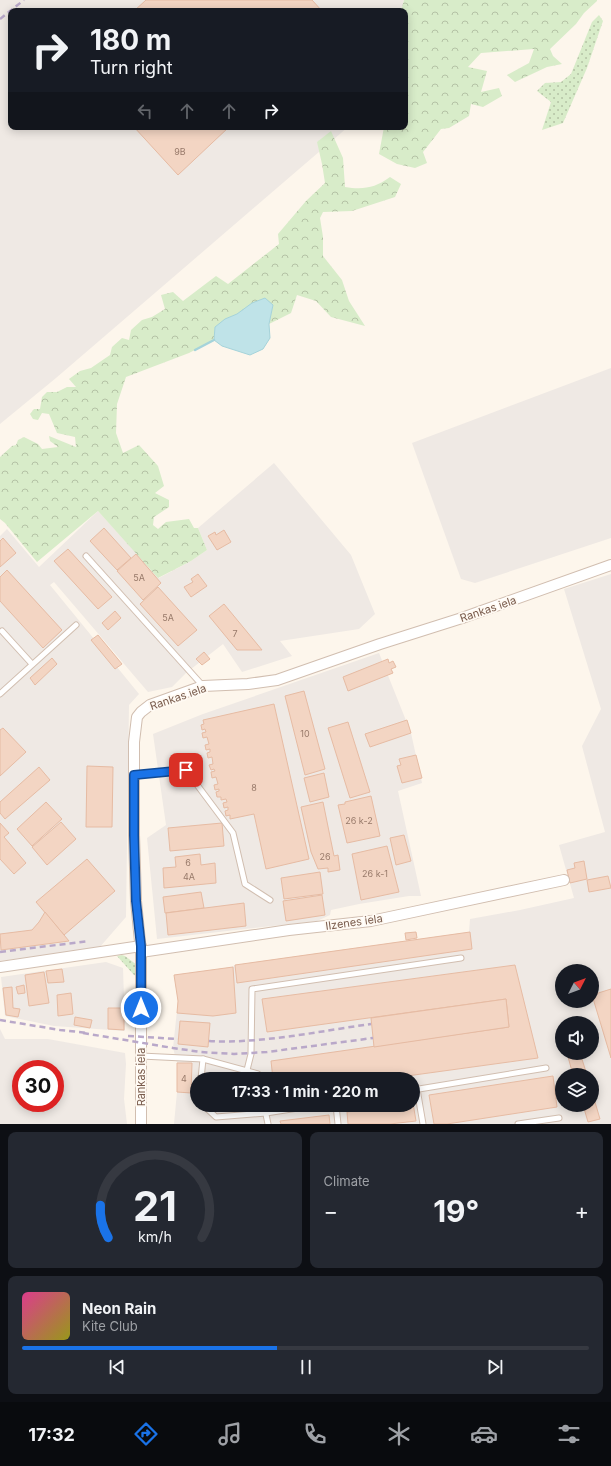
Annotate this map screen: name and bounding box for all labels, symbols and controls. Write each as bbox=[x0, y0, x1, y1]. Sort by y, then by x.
text: 180 m bbox=[90, 23, 171, 57]
icon: right bbox=[24, 24, 76, 76]
text: Turn right bbox=[90, 57, 173, 78]
icon: left bbox=[134, 100, 156, 122]
icon: ahead bbox=[176, 100, 198, 122]
icon: ahead bbox=[218, 100, 240, 122]
icon: right bbox=[260, 100, 282, 122]
house number: 9B bbox=[174, 146, 186, 157]
house number: 5A bbox=[133, 572, 145, 583]
street label: Rankas iela bbox=[458, 593, 518, 625]
house number: 5A bbox=[162, 612, 174, 623]
house number: 7 bbox=[232, 628, 238, 639]
street label: Rankas iela bbox=[148, 681, 208, 713]
house number: 10 bbox=[300, 728, 310, 739]
pin bbox=[169, 753, 203, 787]
icon: arrive bbox=[175, 759, 197, 781]
house number: 8 bbox=[251, 782, 257, 793]
house number: 26 k-2 bbox=[345, 815, 373, 826]
house number: 26 bbox=[319, 851, 331, 862]
house number: 6 bbox=[185, 857, 191, 868]
house number: 26 k-1 bbox=[362, 868, 388, 879]
house number: 4A bbox=[183, 871, 195, 882]
street label: Ilzenes iela bbox=[324, 911, 384, 933]
north arrow bbox=[555, 964, 599, 1008]
map controls bbox=[555, 964, 599, 1112]
position arrow bbox=[120, 987, 162, 1029]
button: sound bbox=[555, 1016, 599, 1060]
street label: Rankas iela bbox=[134, 1048, 148, 1106]
speed limit sign: 30 bbox=[12, 1060, 64, 1112]
button: layers bbox=[555, 1068, 599, 1112]
house number: 4 bbox=[181, 1073, 187, 1084]
text: 17:33 · 1 min · 220 m bbox=[232, 1082, 378, 1101]
text: Climate bbox=[324, 1173, 370, 1189]
text: 21 bbox=[133, 1181, 177, 1231]
text: 19° bbox=[433, 1193, 479, 1229]
text: − bbox=[324, 1198, 338, 1224]
text: + bbox=[574, 1198, 589, 1224]
text: km/h bbox=[138, 1228, 172, 1245]
text: Neon Rain bbox=[82, 1299, 156, 1318]
text: Kite Club bbox=[82, 1318, 138, 1334]
icon: previous bbox=[106, 1356, 128, 1378]
icon: pause bbox=[295, 1356, 317, 1378]
icon: next bbox=[484, 1356, 506, 1378]
icon: directions bbox=[132, 1420, 160, 1448]
icon: music bbox=[216, 1420, 244, 1448]
icon: phone bbox=[301, 1420, 329, 1448]
icon: climate bbox=[385, 1420, 413, 1448]
icon: car bbox=[470, 1420, 498, 1448]
icon: filters bbox=[555, 1420, 583, 1448]
text: 17:32 bbox=[28, 1424, 75, 1445]

